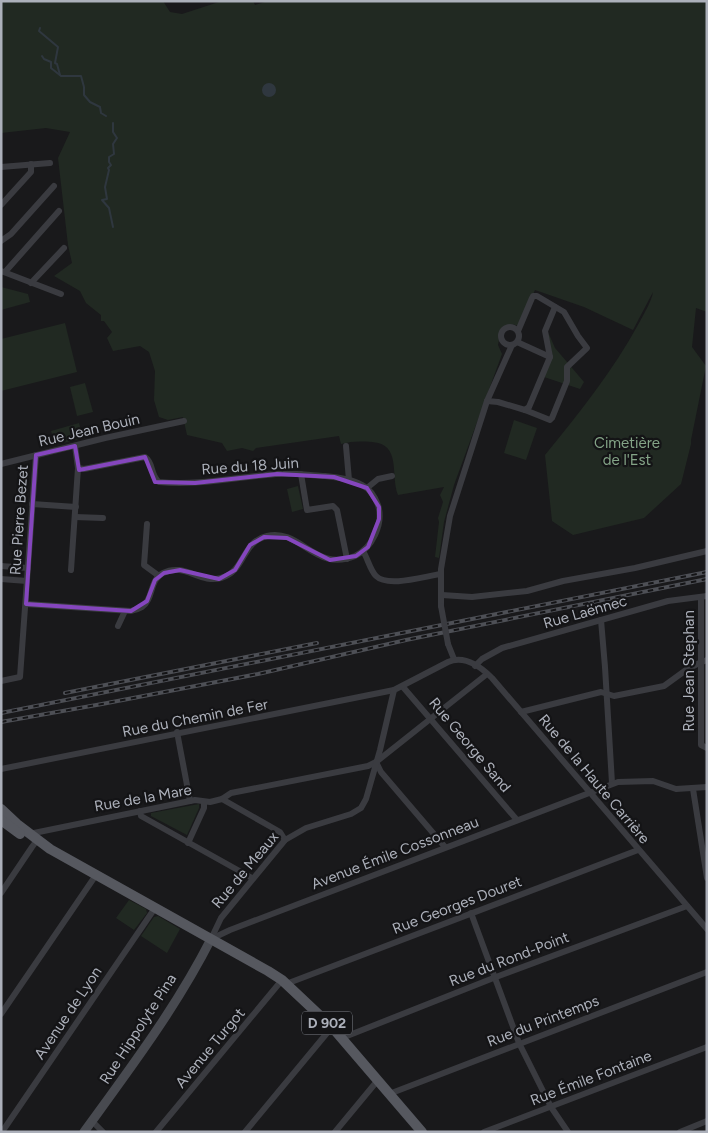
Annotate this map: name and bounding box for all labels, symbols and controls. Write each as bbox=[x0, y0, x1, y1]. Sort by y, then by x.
street label: Rue Jean Bouin bbox=[37, 410, 141, 450]
park label: Cimetière de l'Est bbox=[594, 434, 660, 469]
street label: Rue du 18 Juin bbox=[201, 454, 299, 478]
street label: Rue Pierre Bezet bbox=[6, 464, 32, 576]
street label: Rue Laënnec bbox=[541, 591, 629, 633]
street label: Rue Jean Stephan bbox=[680, 610, 698, 732]
street label: Rue George Sand bbox=[425, 694, 515, 796]
street label: Rue du Chemin de Fer bbox=[121, 695, 269, 741]
street label: Rue de la Haute Carrière bbox=[535, 711, 653, 847]
street label: Rue de la Mare bbox=[93, 781, 193, 815]
street label: Avenue Émile Cossonneau bbox=[309, 813, 481, 893]
street label: Rue de Meaux bbox=[208, 828, 282, 912]
street label: Rue Georges Douret bbox=[390, 872, 524, 938]
street label: Rue du Rond-Point bbox=[447, 928, 572, 990]
street label: Avenue de Lyon bbox=[30, 963, 106, 1063]
street label: Rue Hippolyte Pina bbox=[96, 971, 180, 1087]
street label: Rue du Printemps bbox=[484, 991, 602, 1051]
street label: Avenue Turgot bbox=[171, 1004, 249, 1092]
road number: D 902 bbox=[302, 1011, 352, 1034]
street label: Rue Émile Fontaine bbox=[528, 1047, 654, 1109]

